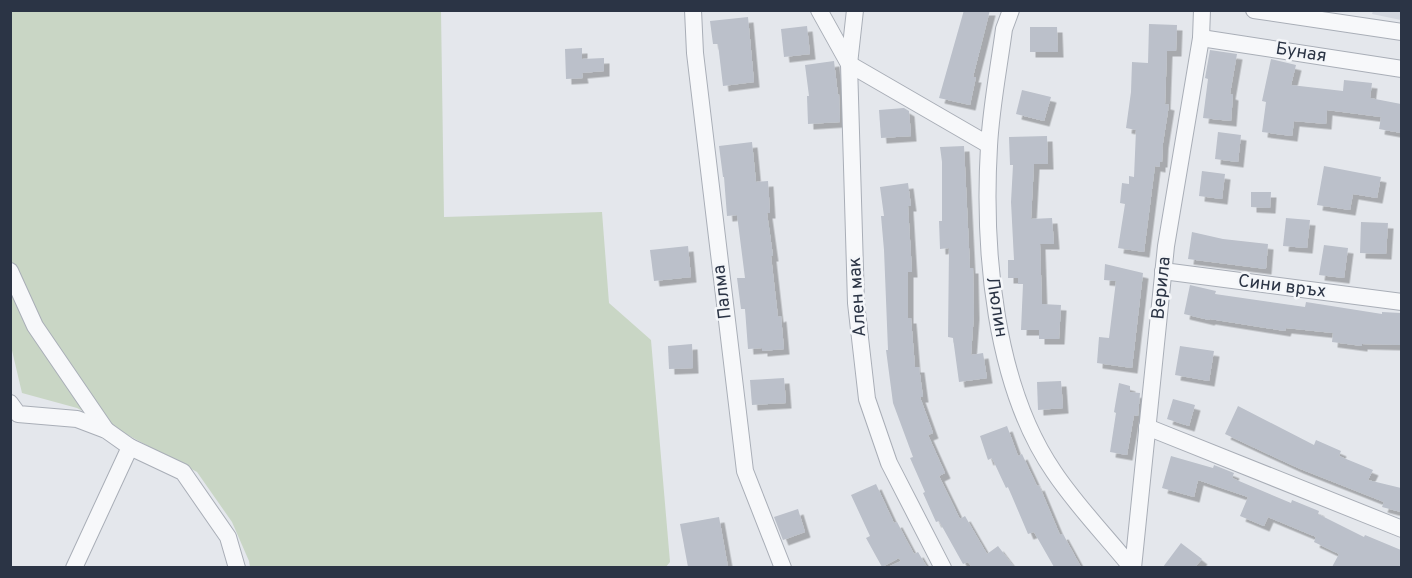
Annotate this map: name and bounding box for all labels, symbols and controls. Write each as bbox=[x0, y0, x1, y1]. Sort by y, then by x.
street label: Буная bbox=[1274, 38, 1328, 68]
street label: Верила bbox=[1147, 255, 1177, 321]
street label: Ален мак bbox=[844, 256, 872, 338]
street label: Палма bbox=[708, 264, 738, 320]
street label: Сини връх bbox=[1237, 270, 1327, 304]
street label: Люлин bbox=[980, 275, 1012, 339]

